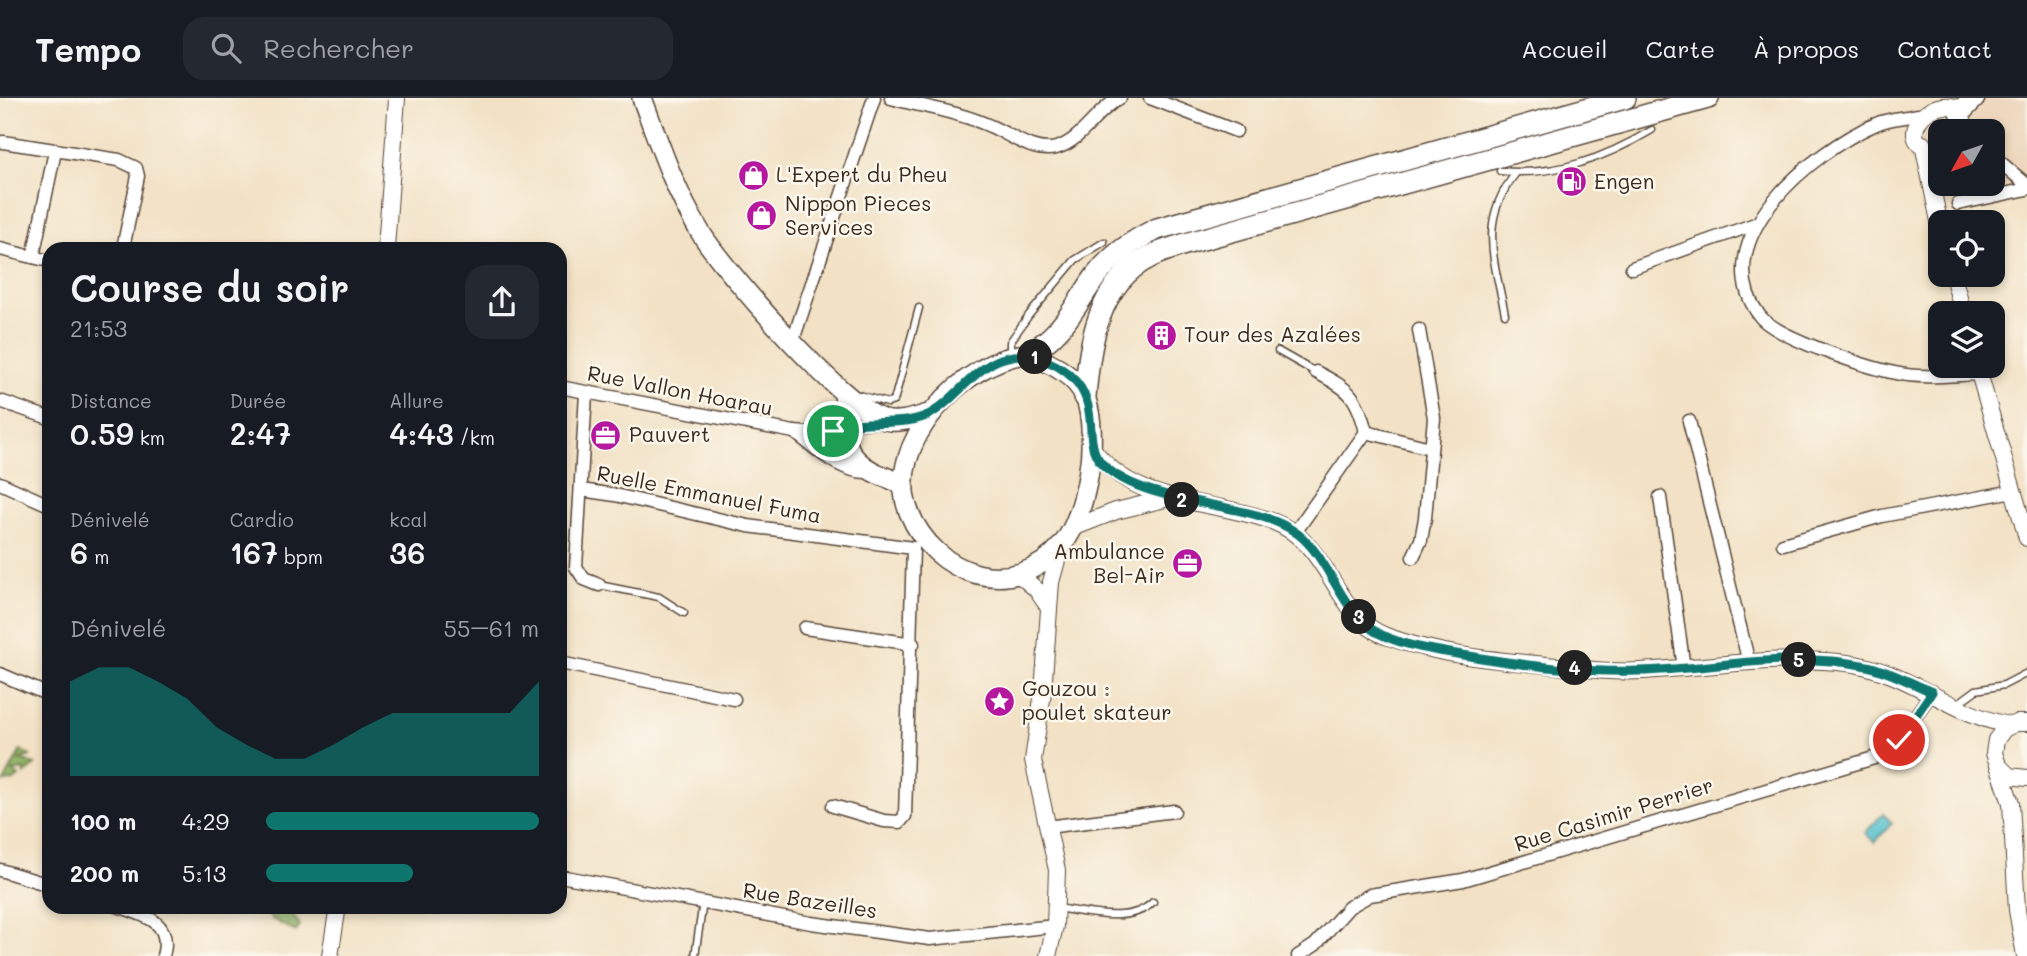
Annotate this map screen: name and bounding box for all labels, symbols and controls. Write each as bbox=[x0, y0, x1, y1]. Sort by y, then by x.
search box bbox=[183, 17, 673, 80]
text: Tempo bbox=[35, 27, 141, 70]
icon: search bbox=[207, 29, 245, 67]
text: Rechercher bbox=[263, 31, 414, 65]
text: Accueil bbox=[1521, 33, 1607, 64]
text: Carte bbox=[1645, 33, 1715, 64]
text: À propos bbox=[1753, 33, 1859, 64]
text: Contact bbox=[1897, 33, 1992, 64]
north arrow bbox=[1928, 119, 2006, 196]
map controls bbox=[1928, 119, 2005, 378]
shop icon: L'Expert du Pheu bbox=[736, 158, 770, 192]
place label: L'Expert du Pheu bbox=[776, 160, 948, 187]
fuel station icon: Engen bbox=[1554, 165, 1588, 199]
place label: Engen bbox=[1594, 167, 1654, 194]
place label: Nippon Pieces Services bbox=[785, 189, 931, 240]
shop icon: Nippon Pieces Services bbox=[745, 199, 779, 233]
button: locate bbox=[1928, 210, 2005, 287]
text: Course du soir bbox=[70, 262, 349, 312]
button: share bbox=[465, 265, 539, 339]
button: layers bbox=[1928, 301, 2005, 378]
text: 21:53 bbox=[70, 313, 127, 343]
building icon: Tour des Azalées bbox=[1144, 318, 1178, 352]
place label: Tour des Azalées bbox=[1184, 320, 1361, 347]
pin: 1 bbox=[1018, 340, 1052, 374]
text: 1 bbox=[1030, 344, 1039, 369]
street label: Rue Vallon Hoarau bbox=[585, 358, 775, 421]
text: Distance bbox=[70, 388, 152, 413]
text: Durée bbox=[230, 388, 286, 413]
text: Allure bbox=[389, 388, 444, 413]
pin bbox=[803, 401, 863, 461]
icon: arrive bbox=[814, 412, 852, 450]
text: 0.59 bbox=[70, 413, 134, 453]
text: 2:47 bbox=[230, 413, 291, 453]
text: 4:43 bbox=[389, 413, 454, 453]
office icon: Pauvert bbox=[589, 418, 623, 452]
place label: Pauvert bbox=[629, 420, 710, 447]
text: km bbox=[134, 425, 165, 450]
text: /km bbox=[454, 425, 495, 450]
street label: Ruelle Emmanuel Fuma bbox=[595, 459, 824, 529]
pin: 2 bbox=[1164, 482, 1200, 518]
text: 2 bbox=[1176, 487, 1187, 512]
text: Dénivelé bbox=[70, 507, 150, 532]
text: Cardio bbox=[230, 507, 294, 532]
text: kcal bbox=[389, 507, 427, 532]
text: 6 bbox=[70, 532, 88, 572]
text: 167 bbox=[230, 532, 278, 572]
text: 36 bbox=[389, 532, 425, 572]
place label: Ambulance Bel-Air bbox=[1054, 537, 1165, 588]
text: m bbox=[88, 544, 109, 569]
text: bpm bbox=[278, 544, 323, 569]
office icon: Ambulance Bel-Air bbox=[1171, 547, 1205, 581]
pin: 3 bbox=[1342, 600, 1376, 634]
text: 3 bbox=[1353, 604, 1364, 629]
text: Dénivelé bbox=[70, 613, 166, 643]
text: 55–61 m bbox=[443, 613, 539, 643]
pin: 5 bbox=[1782, 642, 1816, 678]
text: 5 bbox=[1793, 647, 1804, 672]
pin: 4 bbox=[1558, 650, 1592, 686]
text: 4 bbox=[1568, 655, 1581, 680]
place label: Gouzou : poulet skateur bbox=[1022, 674, 1172, 725]
place icon: Gouzou : poulet skateur bbox=[982, 684, 1016, 718]
pin bbox=[1869, 710, 1929, 770]
icon: check bbox=[1880, 721, 1918, 759]
street label: Rue Casimir Perrier bbox=[1511, 770, 1716, 857]
text: 100 m bbox=[70, 806, 136, 836]
text: 4:29 bbox=[182, 806, 229, 836]
text: 200 m bbox=[70, 858, 139, 888]
text: 5:13 bbox=[182, 858, 226, 888]
street label: Rue Bazeilles bbox=[741, 876, 879, 923]

